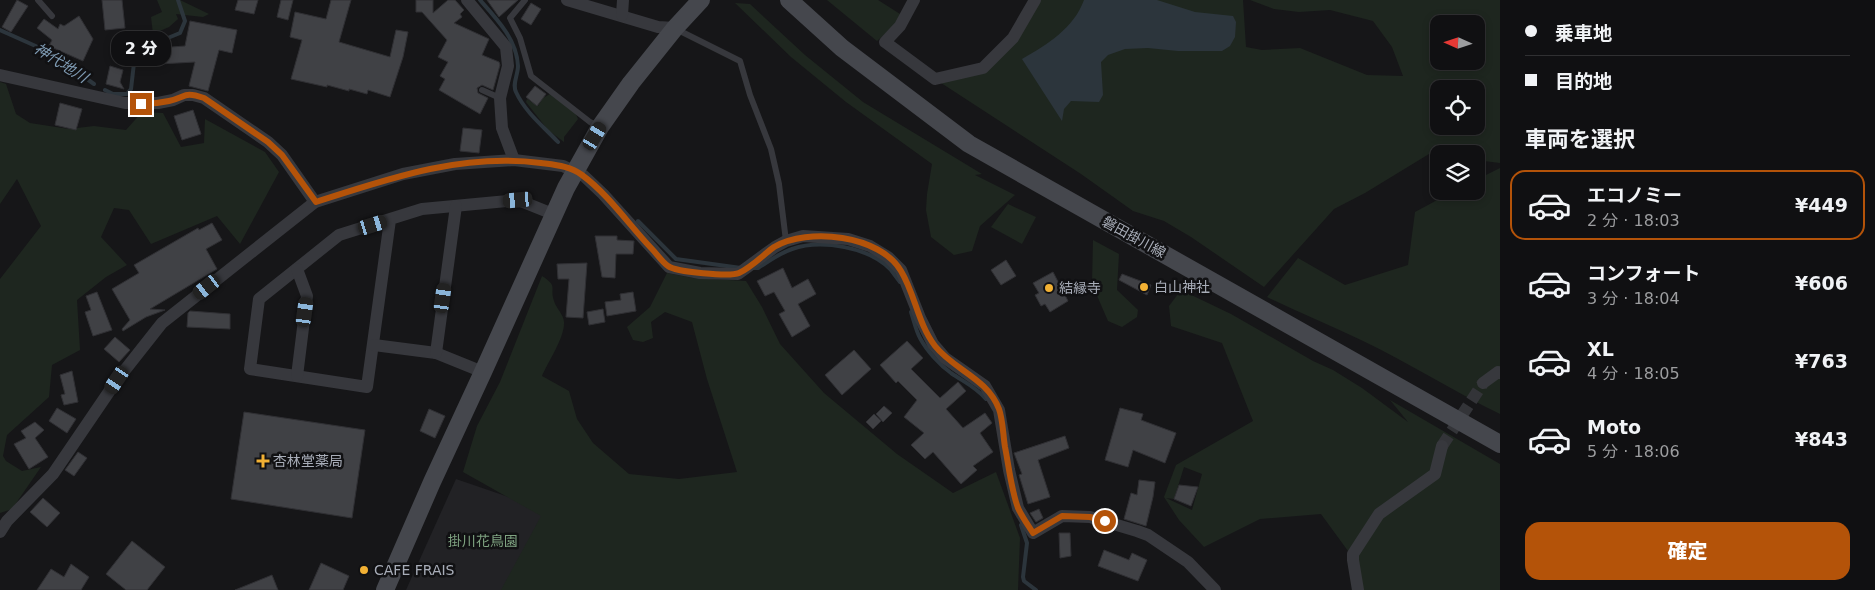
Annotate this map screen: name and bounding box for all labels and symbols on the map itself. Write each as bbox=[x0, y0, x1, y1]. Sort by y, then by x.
north arrow bbox=[1430, 15, 1485, 70]
callout: 2 分 bbox=[111, 32, 171, 66]
water label: 神代地川 bbox=[31, 39, 93, 88]
route end bbox=[130, 93, 152, 115]
car bbox=[580, 119, 609, 153]
car bbox=[502, 191, 533, 209]
car bbox=[356, 213, 389, 237]
street label: 磐田掛川線 bbox=[1100, 213, 1168, 261]
car bbox=[190, 272, 223, 302]
place label: 白山神社 bbox=[1154, 279, 1210, 295]
place label: 結縁寺 bbox=[1059, 280, 1101, 296]
marker: 白山神社 bbox=[1138, 281, 1150, 293]
car bbox=[433, 282, 452, 314]
marker: 結縁寺 bbox=[1043, 282, 1055, 294]
car bbox=[295, 296, 314, 328]
car bbox=[102, 363, 131, 397]
place label: 杏林堂薬局 bbox=[273, 453, 343, 469]
marker: 杏林堂薬局 bbox=[257, 455, 269, 467]
route start bbox=[1094, 510, 1116, 532]
park label: 掛川花鳥園 bbox=[448, 533, 518, 549]
place label: CAFE FRAIS bbox=[374, 562, 455, 578]
marker: CAFE FRAIS bbox=[358, 564, 370, 576]

